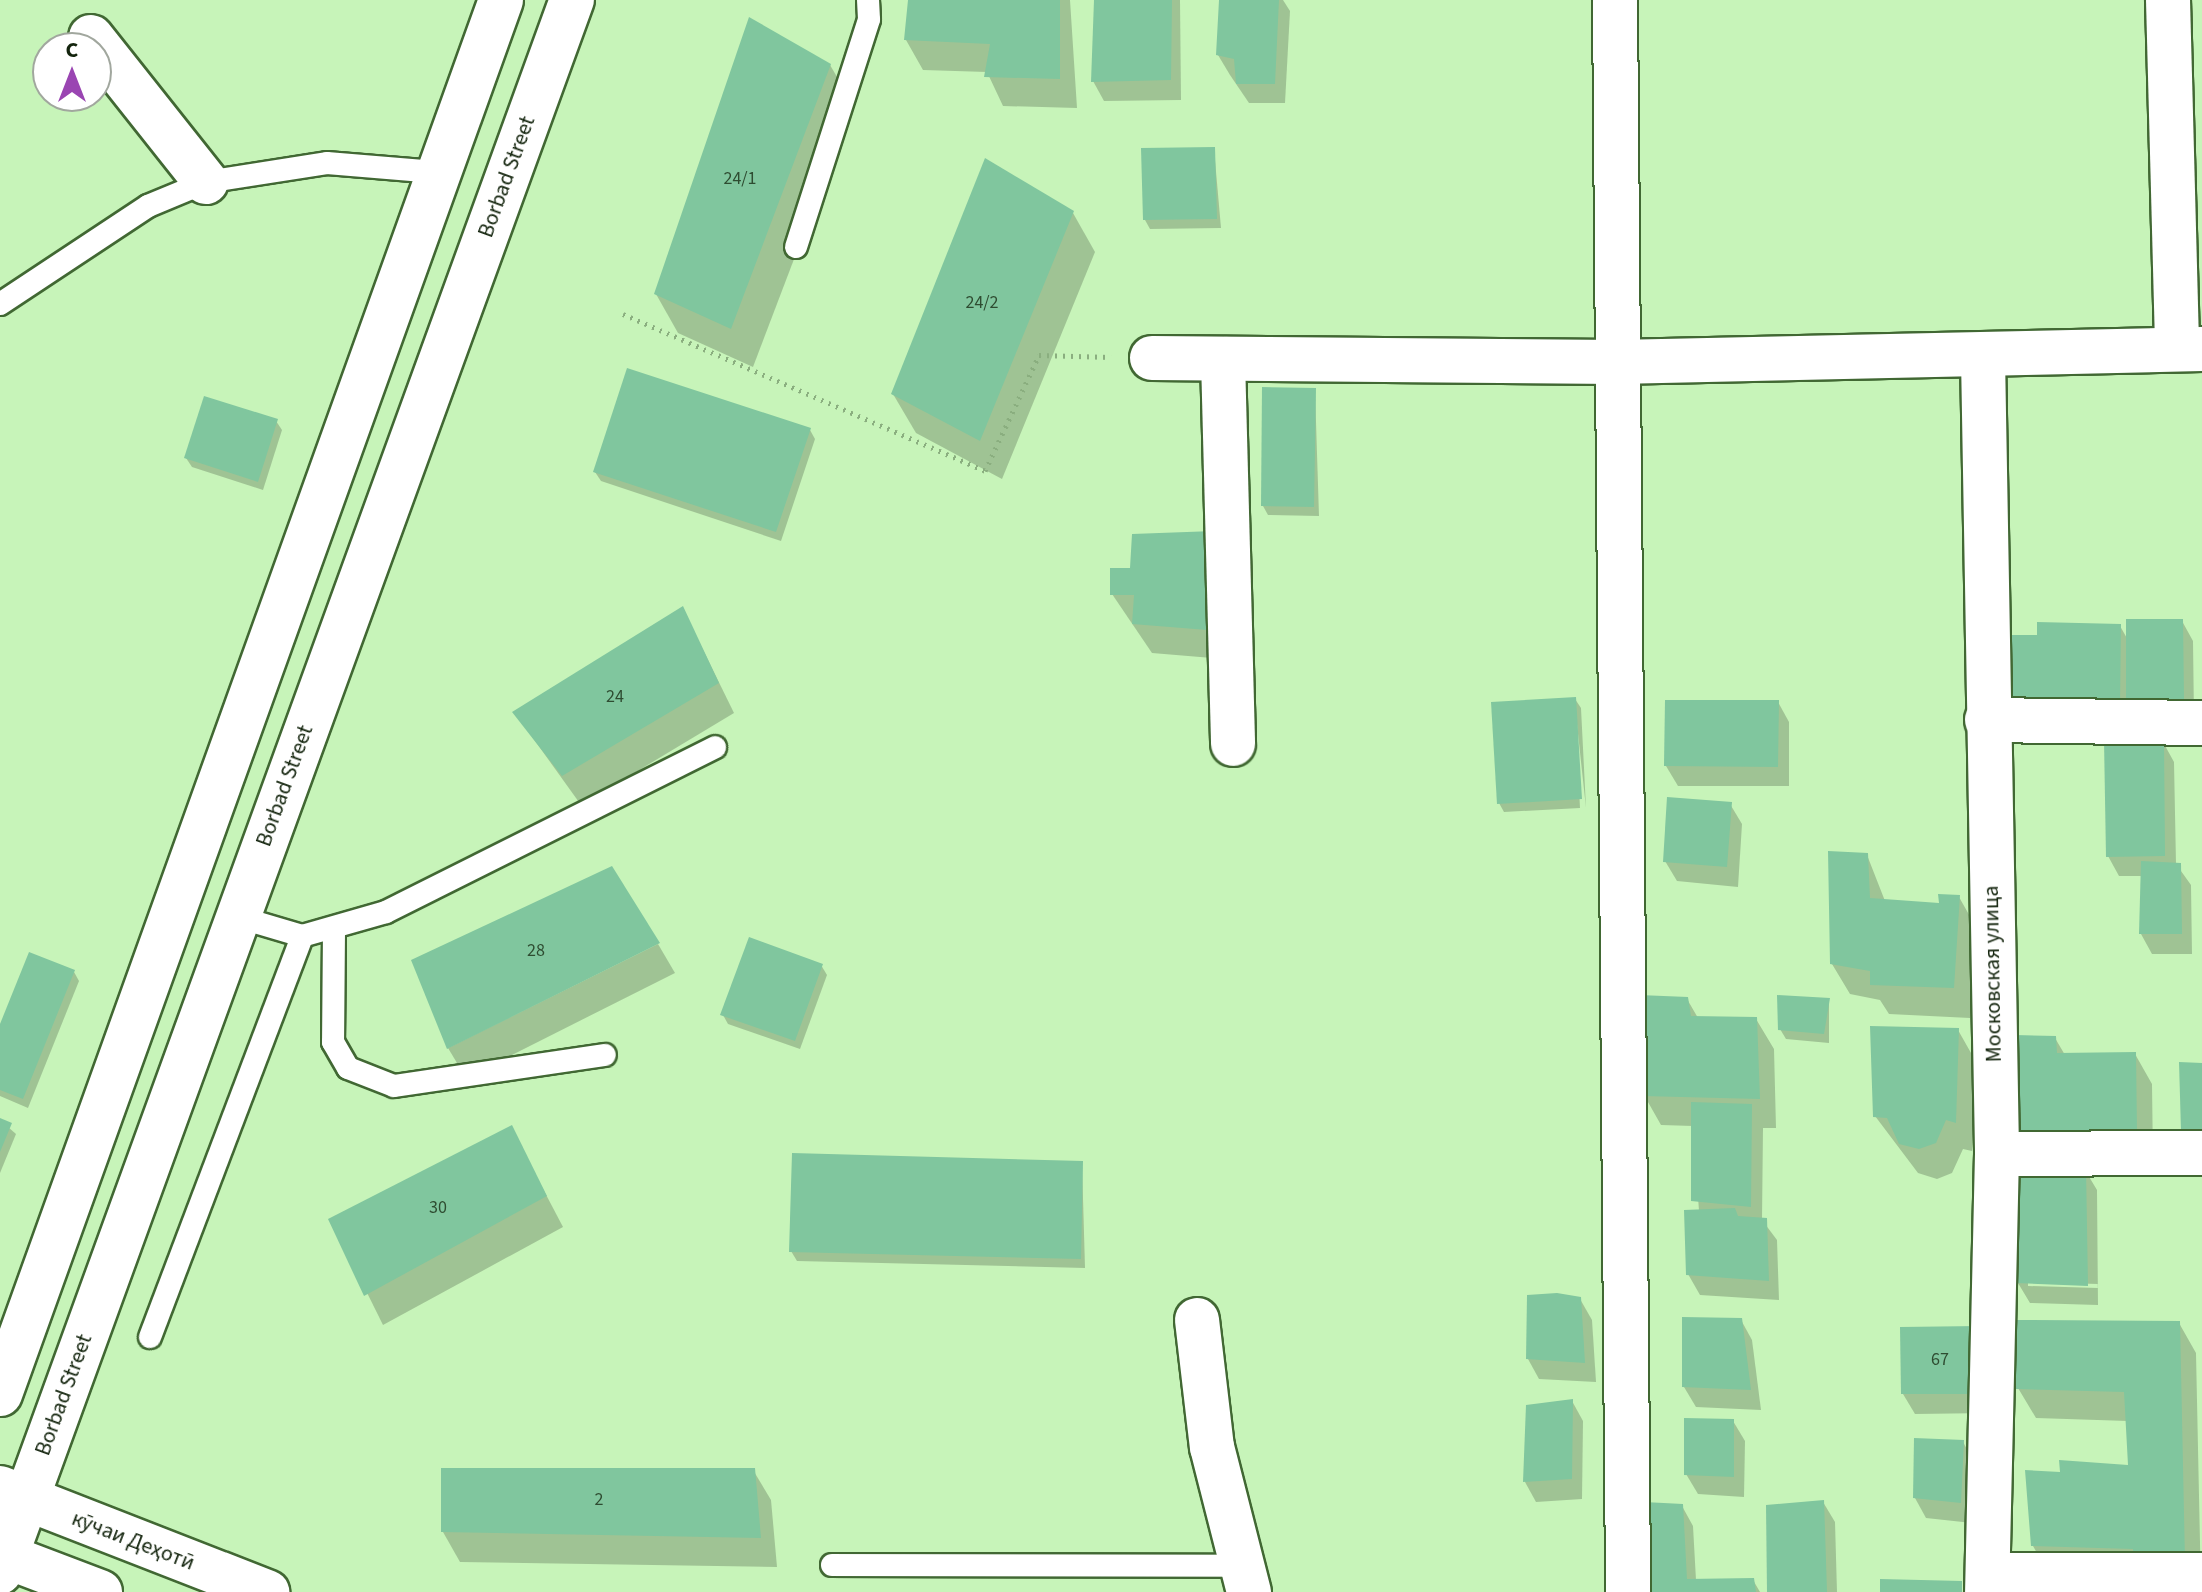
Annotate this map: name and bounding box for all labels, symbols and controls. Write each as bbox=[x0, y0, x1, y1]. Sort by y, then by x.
north arrow bbox=[32, 32, 112, 112]
text: С bbox=[66, 34, 78, 66]
street label: Borbad Street bbox=[473, 113, 541, 241]
house number: 24/1 bbox=[723, 168, 757, 190]
house number: 24/2 bbox=[965, 292, 999, 314]
house number: 24 bbox=[606, 686, 624, 708]
street label: Borbad Street bbox=[251, 722, 319, 850]
street label: Московская улица bbox=[1978, 885, 2008, 1063]
house number: 28 bbox=[527, 940, 545, 962]
house number: 30 bbox=[429, 1197, 447, 1219]
street label: Borbad Street bbox=[30, 1331, 98, 1459]
house number: 67 bbox=[1931, 1349, 1949, 1371]
house number: 2 bbox=[595, 1489, 603, 1511]
street label: кӯчаи Деҳотӣ bbox=[68, 1506, 198, 1576]

